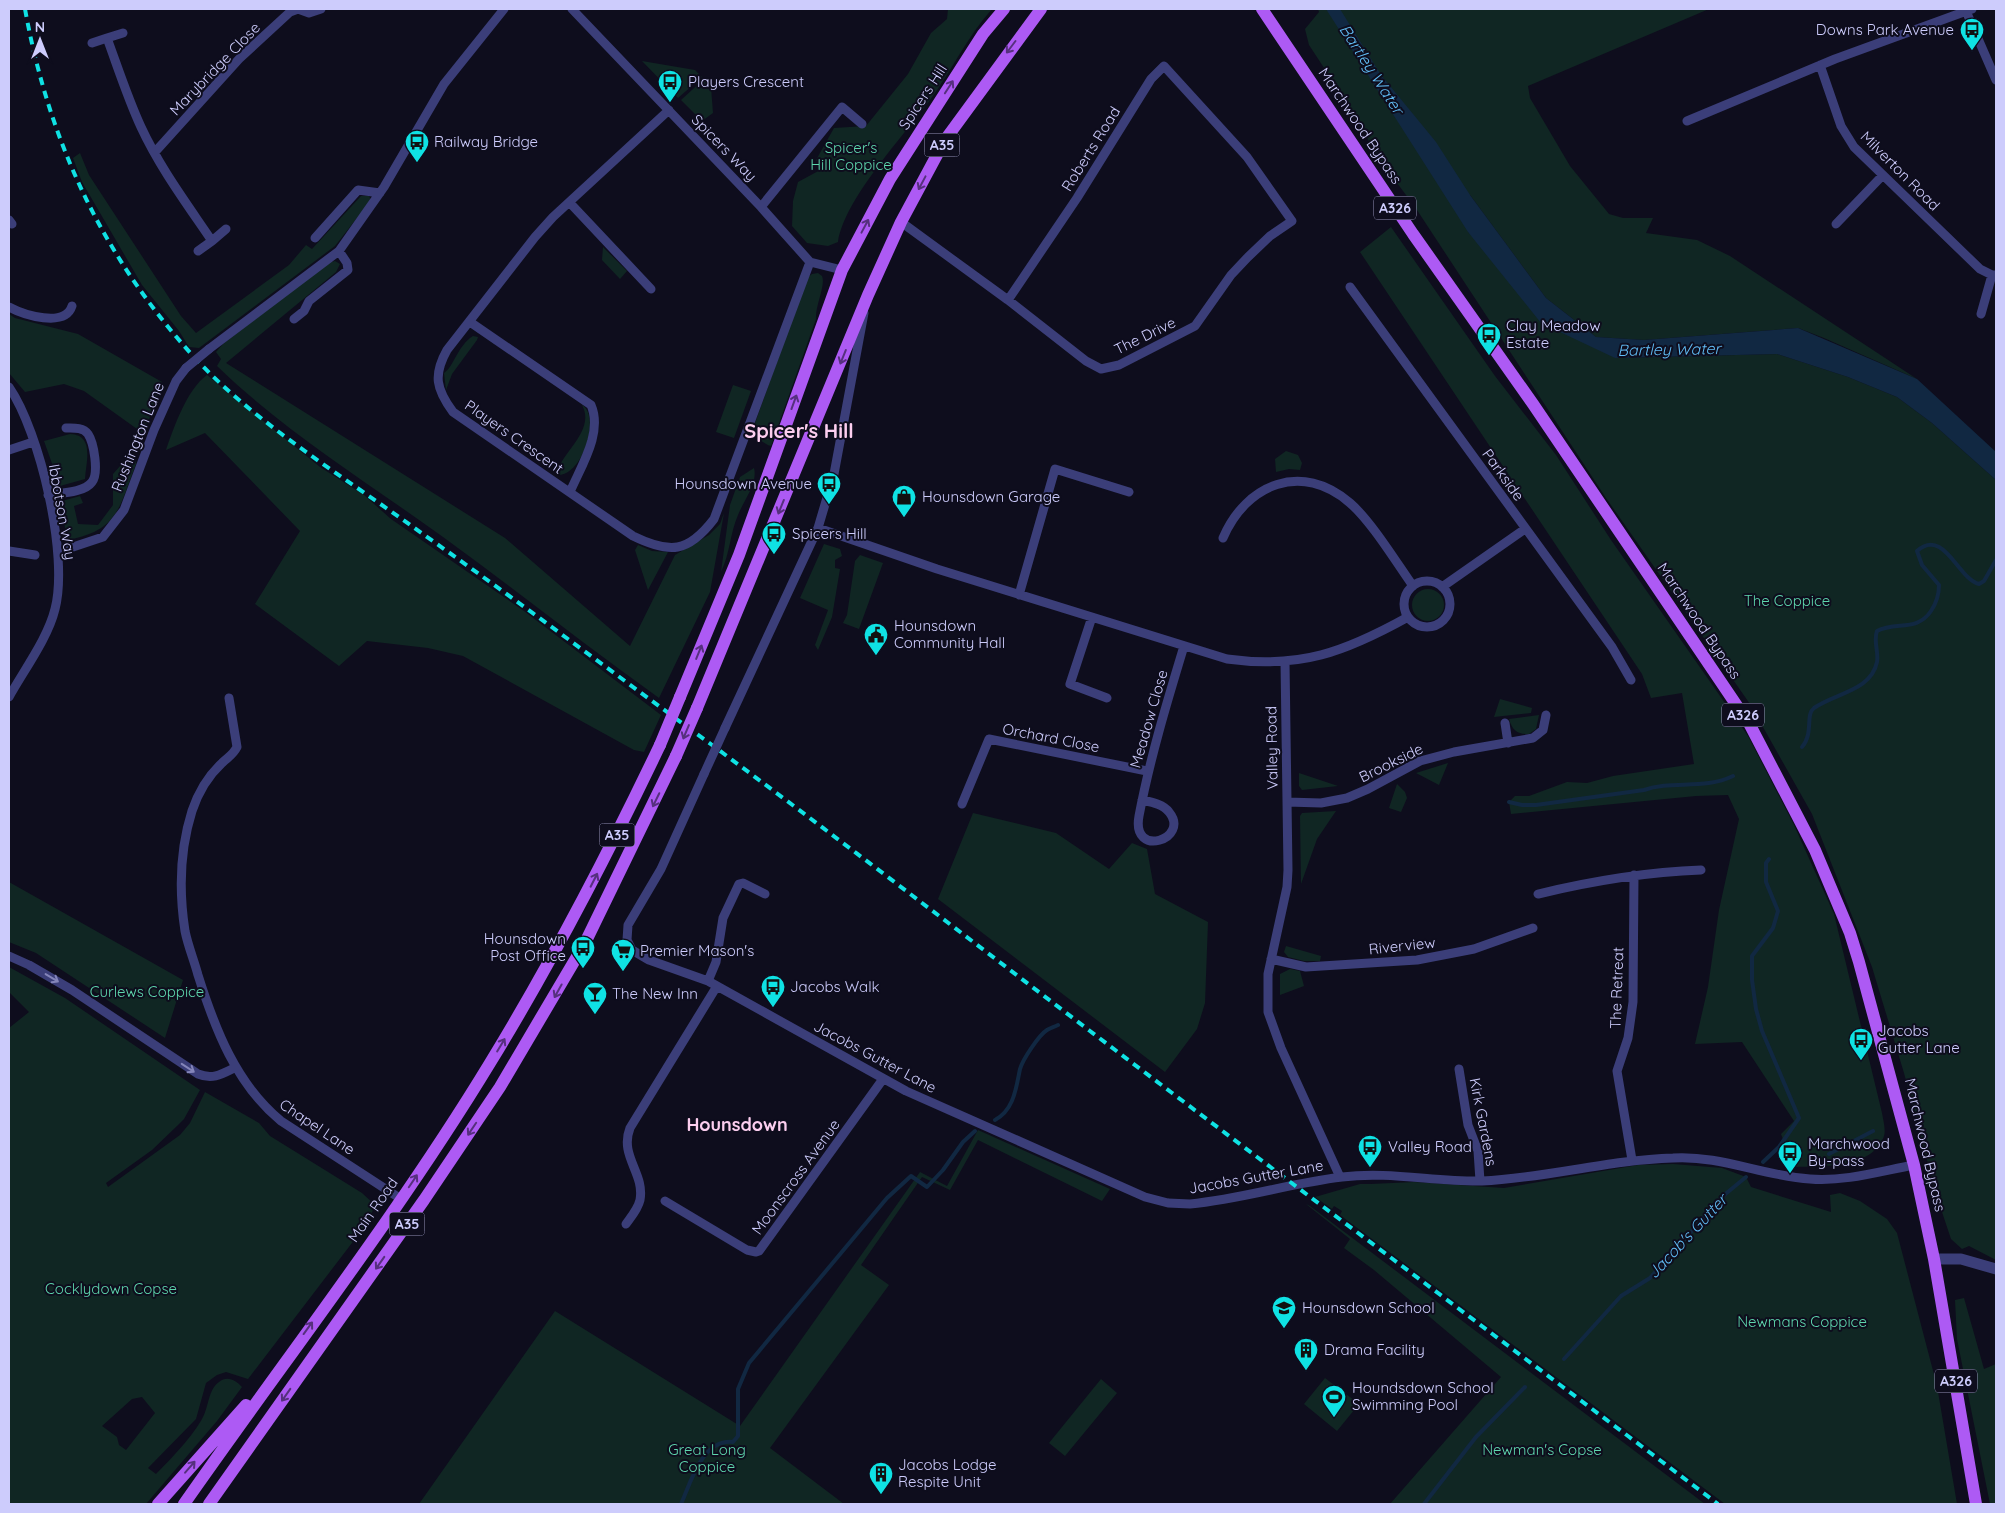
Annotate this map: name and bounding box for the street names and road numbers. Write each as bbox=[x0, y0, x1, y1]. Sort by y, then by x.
street label: Marybridge Close bbox=[165, 18, 264, 119]
street label: Spicers Hill bbox=[894, 60, 951, 133]
street label: Marchwood Bypass bbox=[1314, 64, 1406, 188]
street label: Roberts Road bbox=[1057, 103, 1124, 195]
street label: Spicers Way bbox=[688, 110, 761, 185]
street label: Milverton Road bbox=[1857, 127, 1944, 214]
road number: A35 bbox=[924, 134, 960, 156]
road number: A326 bbox=[1374, 197, 1416, 220]
street label: The Drive bbox=[1111, 312, 1179, 359]
street label: Rushington Lane bbox=[107, 379, 168, 494]
street label: Players Crescent bbox=[461, 396, 567, 478]
street label: Parkside bbox=[1478, 445, 1529, 504]
street label: Ibbotson Way bbox=[45, 462, 80, 561]
street label: Marchwood Bypass bbox=[1653, 559, 1745, 683]
street label: Meadow Close bbox=[1125, 668, 1172, 770]
road number: A326 bbox=[1722, 704, 1764, 726]
street label: Valley Road bbox=[1261, 706, 1282, 790]
street label: Orchard Close bbox=[1001, 719, 1101, 756]
street label: Brookside bbox=[1356, 739, 1426, 786]
road number: A35 bbox=[600, 824, 634, 846]
street label: Riverview bbox=[1368, 933, 1436, 958]
street label: The Retreat bbox=[1606, 947, 1627, 1029]
street label: Jacobs Gutter Lane bbox=[811, 1016, 940, 1097]
street label: Kirk Gardens bbox=[1466, 1076, 1501, 1168]
street label: Marchwood Bypass bbox=[1901, 1076, 1950, 1213]
street label: Chapel Lane bbox=[276, 1094, 359, 1159]
street label: Moonscross Avenue bbox=[747, 1115, 844, 1238]
street label: Jacobs Gutter Lane bbox=[1187, 1155, 1325, 1198]
street label: Main Road bbox=[343, 1174, 402, 1246]
road number: A35 bbox=[390, 1212, 424, 1236]
road number: A326 bbox=[1935, 1370, 1977, 1392]

